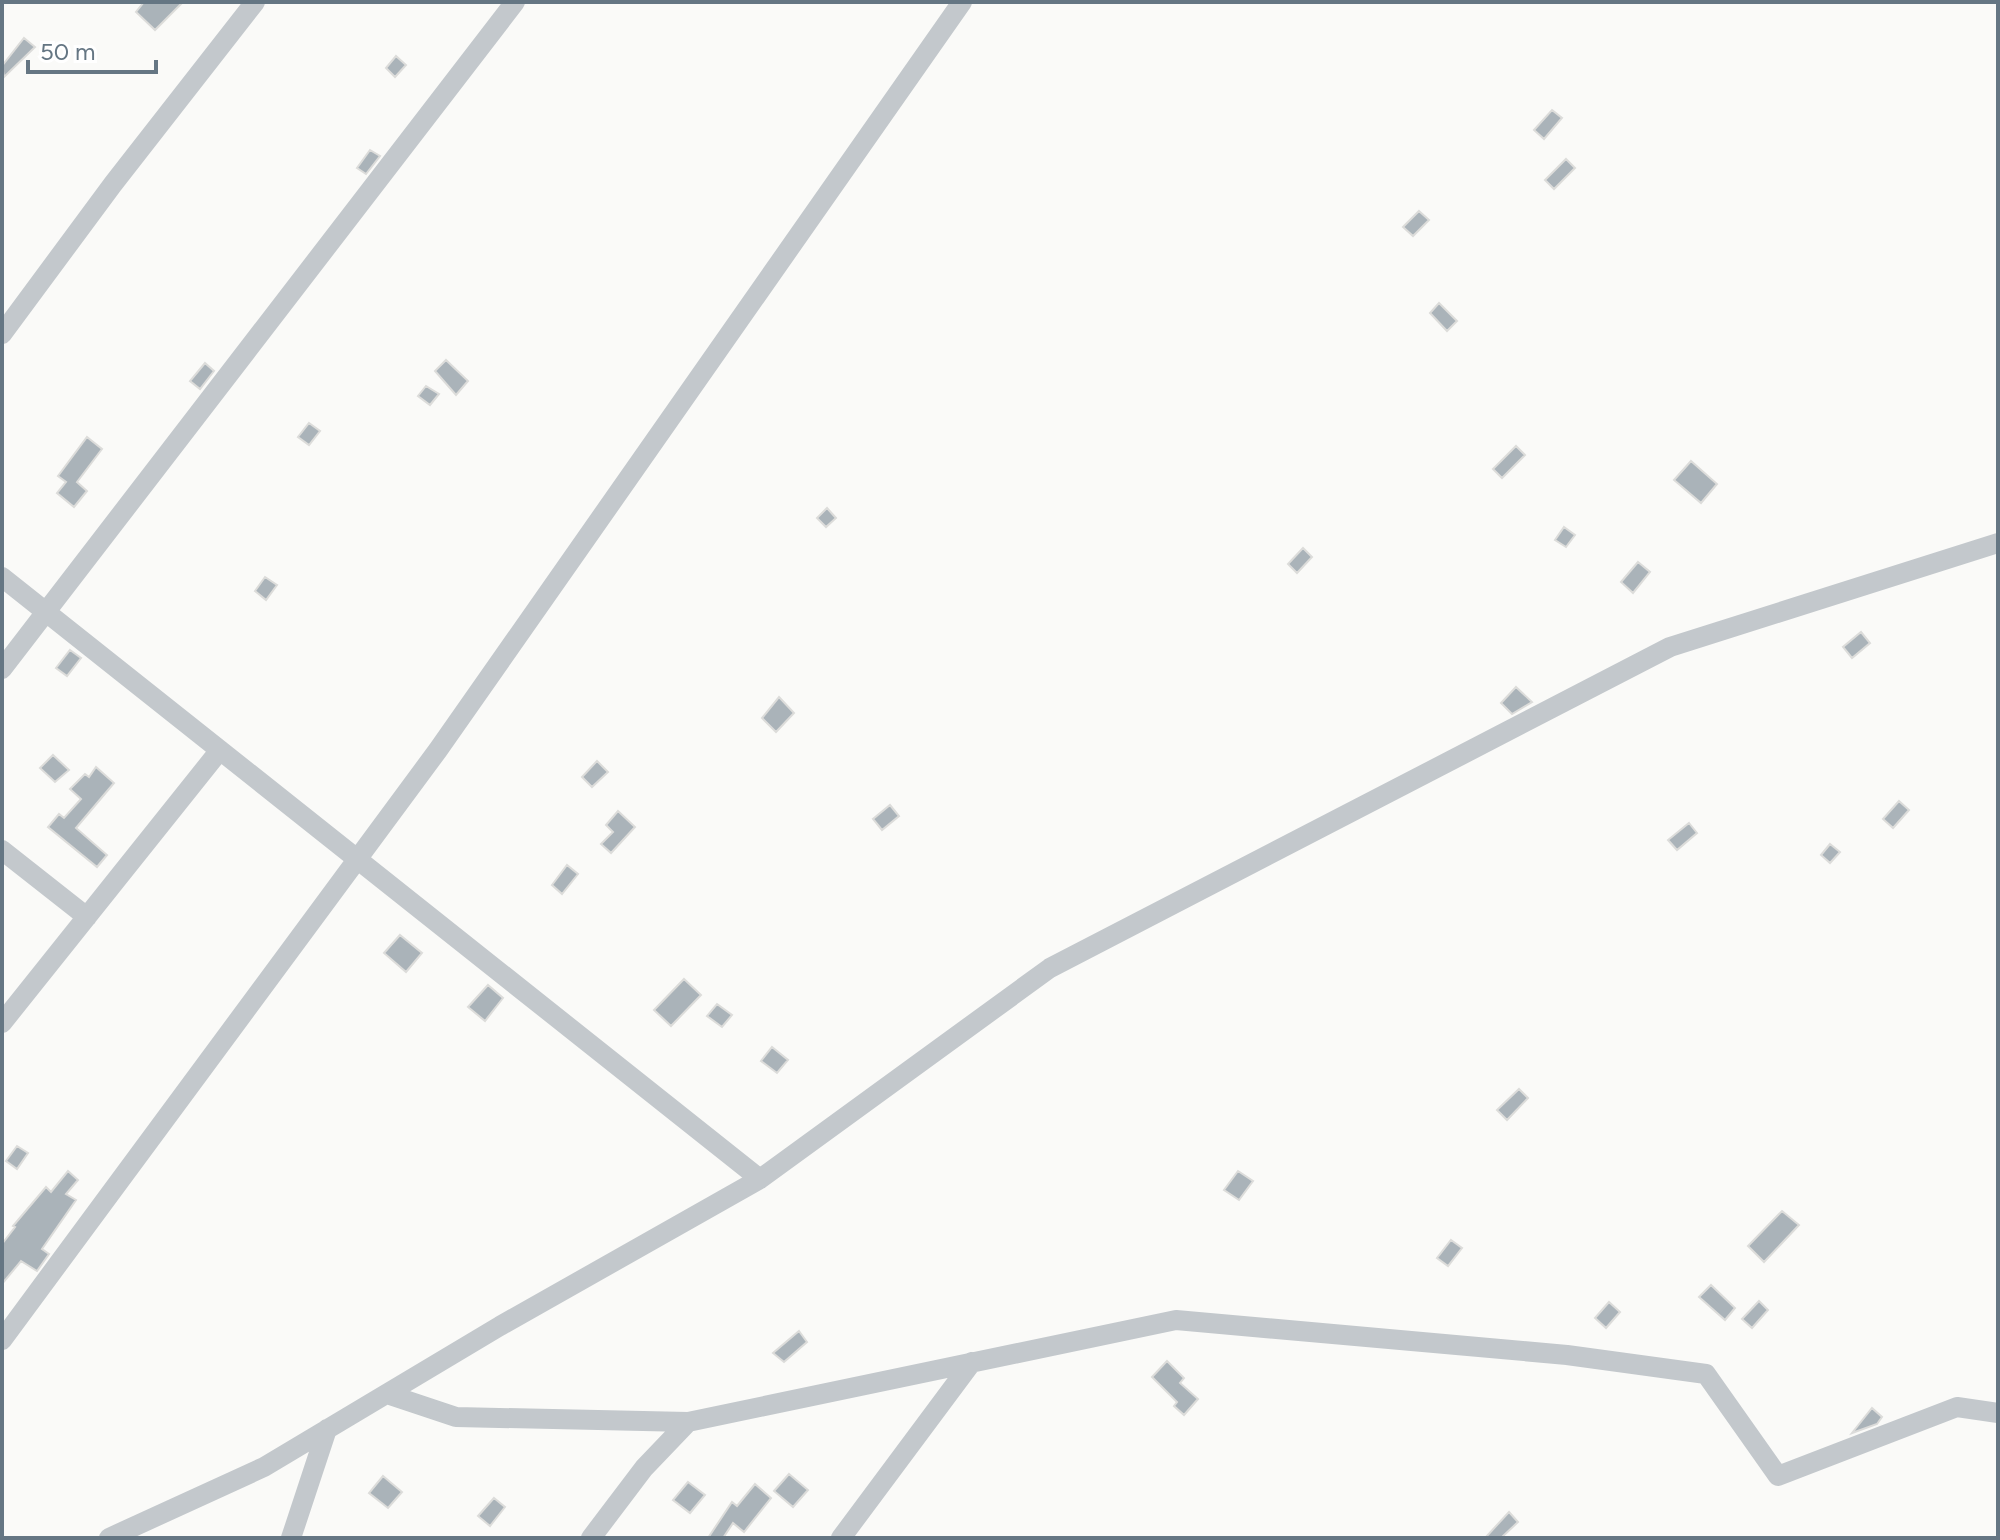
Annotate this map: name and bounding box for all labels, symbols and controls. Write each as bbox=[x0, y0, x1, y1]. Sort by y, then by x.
scale bar bbox=[28, 24, 156, 74]
text: 50 m bbox=[40, 37, 96, 66]

